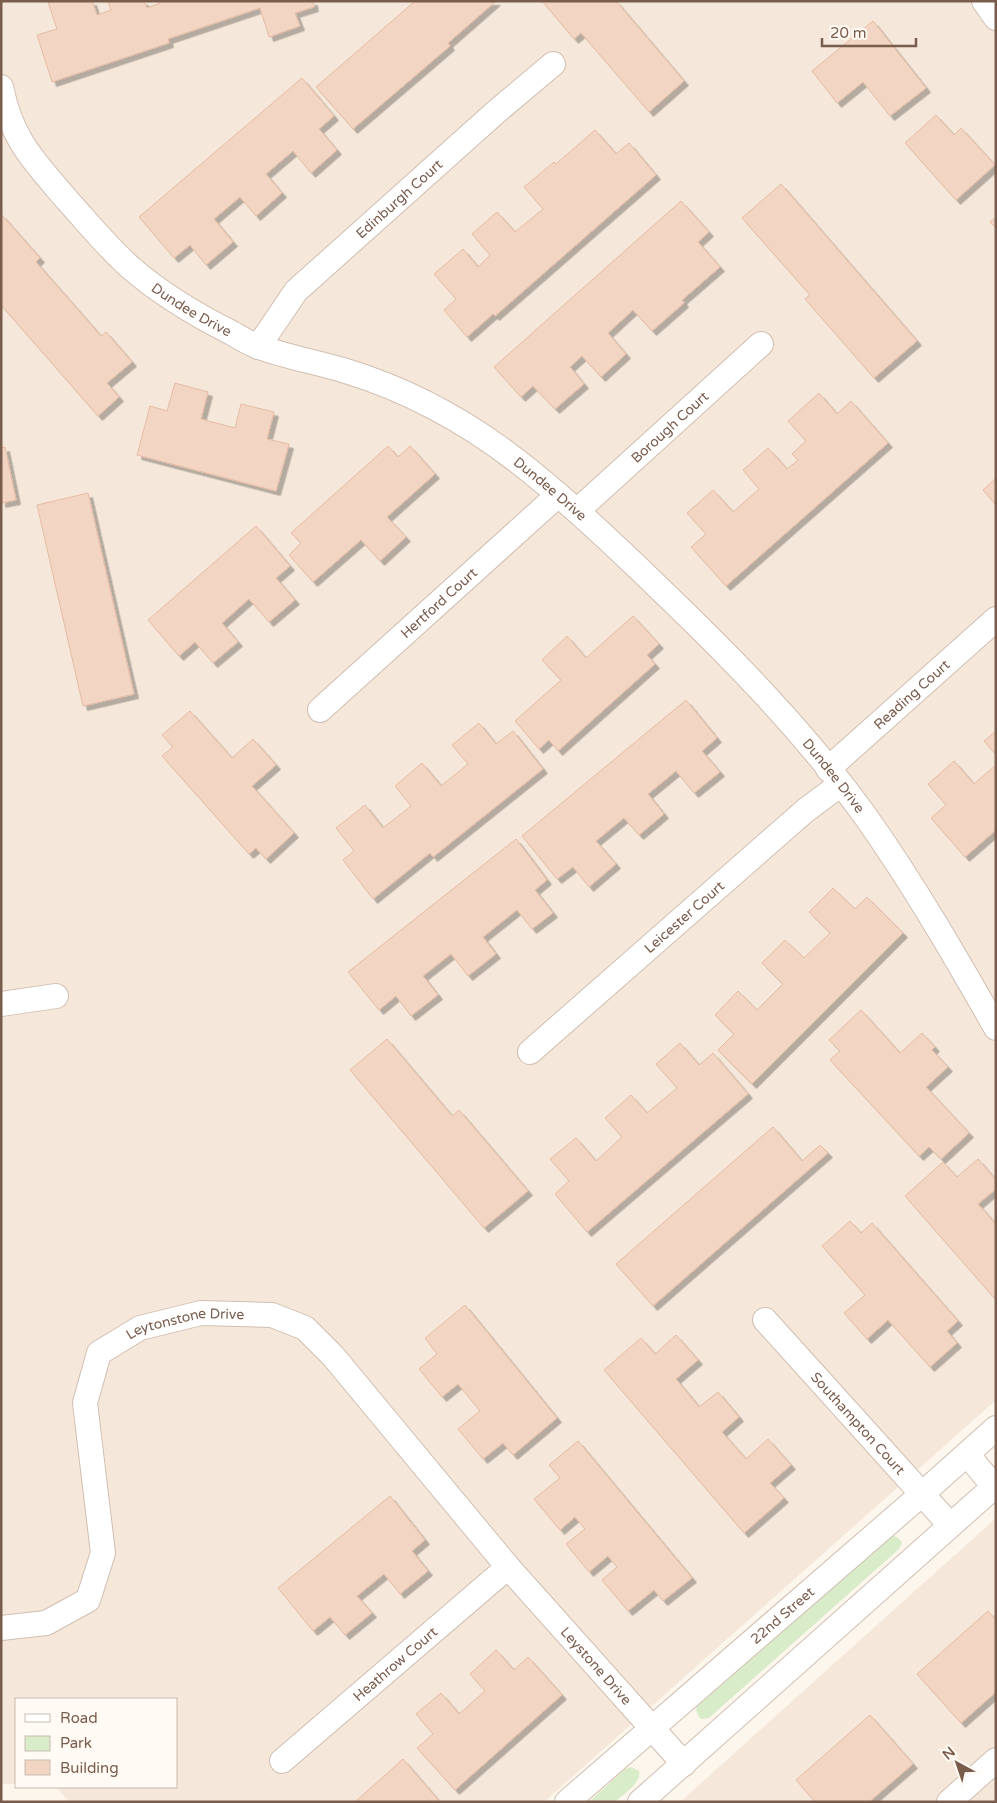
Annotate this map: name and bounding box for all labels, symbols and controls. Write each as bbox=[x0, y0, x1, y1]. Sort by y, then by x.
scale bar bbox=[822, 15, 916, 47]
text: 20 m bbox=[830, 24, 867, 42]
street label: Edinburgh Court bbox=[352, 155, 446, 242]
street label: Dundee Drive bbox=[148, 279, 235, 340]
street label: Borough Court bbox=[627, 387, 712, 466]
street label: Dundee Drive bbox=[510, 453, 590, 524]
street label: Hertford Court bbox=[397, 563, 481, 642]
street label: Reading Court bbox=[870, 656, 954, 733]
street label: Dundee Drive bbox=[799, 735, 869, 816]
street label: Leicester Court bbox=[641, 877, 728, 957]
street label: Leytonstone Drive bbox=[123, 1304, 245, 1343]
street label: Southampton Court bbox=[807, 1368, 909, 1478]
street label: 22nd Street bbox=[747, 1583, 818, 1647]
street label: Heathrow Court bbox=[349, 1623, 441, 1705]
street label: Leystone Drive bbox=[557, 1623, 635, 1708]
legend bbox=[15, 1698, 178, 1788]
text: Road bbox=[60, 1709, 98, 1727]
text: Park bbox=[60, 1734, 92, 1752]
north arrow bbox=[932, 1738, 982, 1788]
text: N bbox=[939, 1743, 959, 1764]
text: Building bbox=[60, 1759, 119, 1777]

